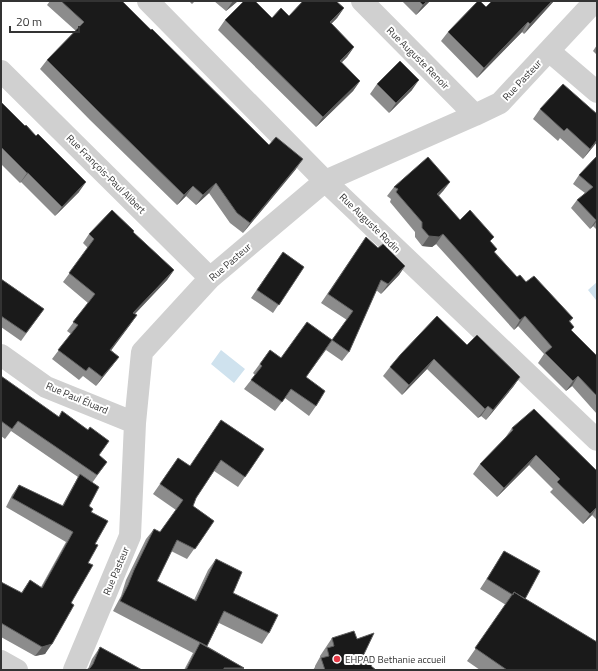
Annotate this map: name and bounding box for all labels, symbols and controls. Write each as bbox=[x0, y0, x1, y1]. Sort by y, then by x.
scale bar bbox=[10, 8, 79, 34]
text: 20 m bbox=[16, 12, 42, 31]
street label: Rue Auguste Renoir bbox=[383, 23, 453, 93]
street label: Rue Pasteur bbox=[499, 56, 545, 104]
street label: Rue François-Paul Alibert bbox=[63, 131, 149, 217]
street label: Rue Auguste Rodin bbox=[336, 190, 404, 256]
street label: Rue Pasteur bbox=[206, 239, 255, 285]
street label: Rue Paul Éluard bbox=[44, 378, 110, 418]
street label: Rue Pasteur bbox=[99, 544, 133, 598]
place label: EHPAD Bethanie accueil bbox=[345, 652, 446, 667]
marker: EHPAD Bethanie accueil bbox=[332, 654, 342, 664]

